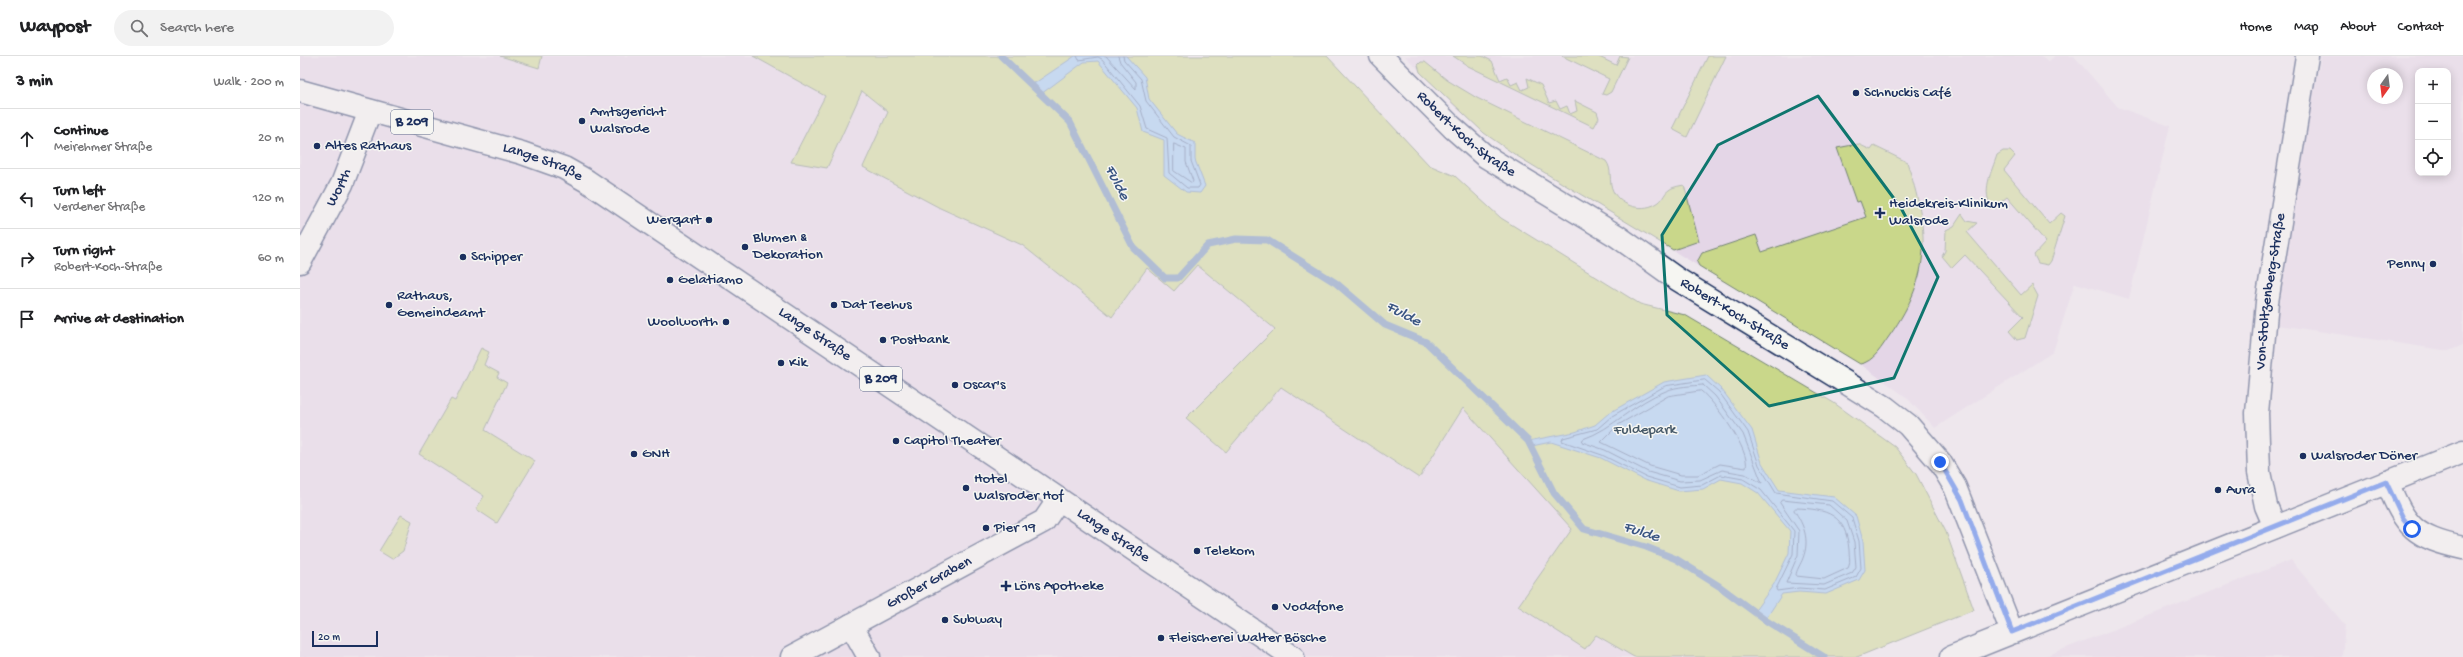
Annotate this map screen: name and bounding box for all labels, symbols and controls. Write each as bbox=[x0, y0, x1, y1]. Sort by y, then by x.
search box bbox=[114, 10, 394, 46]
text: Waypost bbox=[20, 16, 90, 39]
icon: search bbox=[128, 17, 150, 39]
text: Search here bbox=[160, 19, 234, 37]
text: Home bbox=[2240, 19, 2272, 36]
text: Map bbox=[2294, 19, 2318, 36]
text: About bbox=[2340, 19, 2376, 36]
text: Contact bbox=[2398, 19, 2443, 36]
north arrow bbox=[2367, 68, 2403, 104]
map controls bbox=[2415, 68, 2451, 176]
button: + bbox=[2415, 68, 2451, 104]
text: 3 min bbox=[16, 72, 53, 92]
text: Walk · 200 m bbox=[213, 75, 284, 90]
place label: Schnuckis Café bbox=[1864, 84, 1951, 102]
street label: Robert-Koch-Straße bbox=[1412, 87, 1519, 182]
marker: Schnuckis Café bbox=[1851, 88, 1861, 98]
place label: Amtsgericht Walsrode bbox=[590, 103, 667, 138]
button: − bbox=[2415, 104, 2451, 140]
road number: B 209 bbox=[391, 110, 433, 134]
marker: Amtsgericht Walsrode bbox=[577, 116, 587, 126]
text: Continue bbox=[54, 122, 108, 140]
icon: ahead bbox=[16, 128, 38, 150]
text: 20 m bbox=[258, 131, 284, 146]
place label: Altes Rathaus bbox=[325, 137, 412, 155]
street label: Lange Straße bbox=[501, 139, 586, 186]
text: Meirehmer Straße bbox=[54, 140, 152, 155]
button: locate bbox=[2415, 140, 2451, 176]
marker: Altes Rathaus bbox=[312, 141, 322, 151]
water label: Fulde bbox=[1099, 162, 1133, 204]
street label: Worth bbox=[322, 166, 356, 210]
text: Turn left bbox=[54, 182, 105, 200]
icon: left bbox=[16, 188, 38, 210]
text: 120 m bbox=[253, 191, 284, 206]
place label: Heidekreis-Klinikum Walsrode bbox=[1889, 195, 2008, 230]
text: Verdener Straße bbox=[54, 200, 145, 215]
marker: Heidekreis-Klinikum Walsrode bbox=[1874, 207, 1886, 219]
place label: Werqart bbox=[646, 211, 703, 229]
street label: Von-Stoltzenberg-Straße bbox=[2252, 212, 2290, 371]
marker: Werqart bbox=[704, 215, 714, 225]
place label: Blumen & Dekoration bbox=[752, 229, 823, 264]
text: Turn right bbox=[54, 242, 114, 260]
marker: Blumen & Dekoration bbox=[740, 242, 750, 252]
icon: right bbox=[16, 248, 38, 270]
place label: Schipper bbox=[471, 248, 524, 266]
text: 60 m bbox=[258, 251, 284, 266]
marker: Schipper bbox=[458, 252, 468, 262]
place label: Penny bbox=[2386, 255, 2426, 273]
marker: Penny bbox=[2428, 259, 2438, 269]
text: Robert-Koch-Straße bbox=[54, 260, 162, 275]
place label: Gelatiamo bbox=[678, 271, 743, 289]
street label: Robert-Koch-Straße bbox=[1677, 274, 1793, 355]
marker: Gelatiamo bbox=[665, 275, 675, 285]
place label: Rathaus, Gemeindeamt bbox=[397, 287, 486, 322]
place label: Dat Teehus bbox=[841, 296, 912, 314]
water label: Fulde bbox=[1382, 298, 1424, 332]
marker: Rathaus, Gemeindeamt bbox=[384, 300, 394, 310]
marker: Dat Teehus bbox=[829, 300, 839, 310]
street label: Lange Straße bbox=[775, 303, 855, 366]
icon: arrive bbox=[16, 308, 38, 330]
text: Arrive at destination bbox=[54, 310, 184, 328]
place label: Woolworth bbox=[647, 313, 718, 331]
marker: Woolworth bbox=[721, 317, 731, 327]
place label: Postbank bbox=[890, 331, 950, 349]
marker: Postbank bbox=[878, 335, 888, 345]
place label: Kik bbox=[789, 354, 809, 372]
marker: Kik bbox=[776, 358, 786, 368]
road number: B 209 bbox=[860, 367, 902, 391]
place label: Oscar's bbox=[963, 376, 1006, 394]
marker: Oscar's bbox=[950, 380, 960, 390]
park label: Fuldepark bbox=[1613, 421, 1677, 439]
place label: Capitol Theater bbox=[904, 432, 1003, 450]
marker: Capitol Theater bbox=[891, 436, 901, 446]
place label: GNH bbox=[642, 445, 670, 463]
place label: Walsroder Döner bbox=[2311, 447, 2419, 465]
marker: GNH bbox=[629, 449, 639, 459]
marker: Walsroder Döner bbox=[2298, 451, 2308, 461]
route end bbox=[1931, 453, 1949, 471]
place label: Hotel Walsroder Hof bbox=[974, 470, 1065, 505]
place label: Aura bbox=[2226, 481, 2256, 499]
marker: Hotel Walsroder Hof bbox=[961, 483, 971, 493]
marker: Aura bbox=[2213, 485, 2223, 495]
street label: Lange Straße bbox=[1073, 505, 1153, 567]
water label: Fulde bbox=[1621, 518, 1662, 548]
place label: Pier 19 bbox=[993, 519, 1036, 537]
route start bbox=[2403, 520, 2421, 538]
marker: Pier 19 bbox=[981, 523, 991, 533]
place label: Telekom bbox=[1204, 542, 1255, 560]
marker: Telekom bbox=[1192, 546, 1202, 556]
street label: Großer Graben bbox=[884, 553, 975, 613]
place label: Löns Apotheke bbox=[1014, 577, 1104, 595]
marker: Löns Apotheke bbox=[1001, 581, 1011, 591]
place label: Vodafone bbox=[1282, 598, 1344, 616]
marker: Vodafone bbox=[1270, 602, 1280, 612]
place label: Subway bbox=[953, 611, 1003, 629]
marker: Subway bbox=[940, 615, 950, 625]
scale bar bbox=[312, 629, 378, 648]
place label: Fleischerei Walter Bösche bbox=[1168, 629, 1326, 647]
text: 20 m bbox=[318, 632, 340, 644]
marker: Fleischerei Walter Bösche bbox=[1156, 633, 1166, 643]

